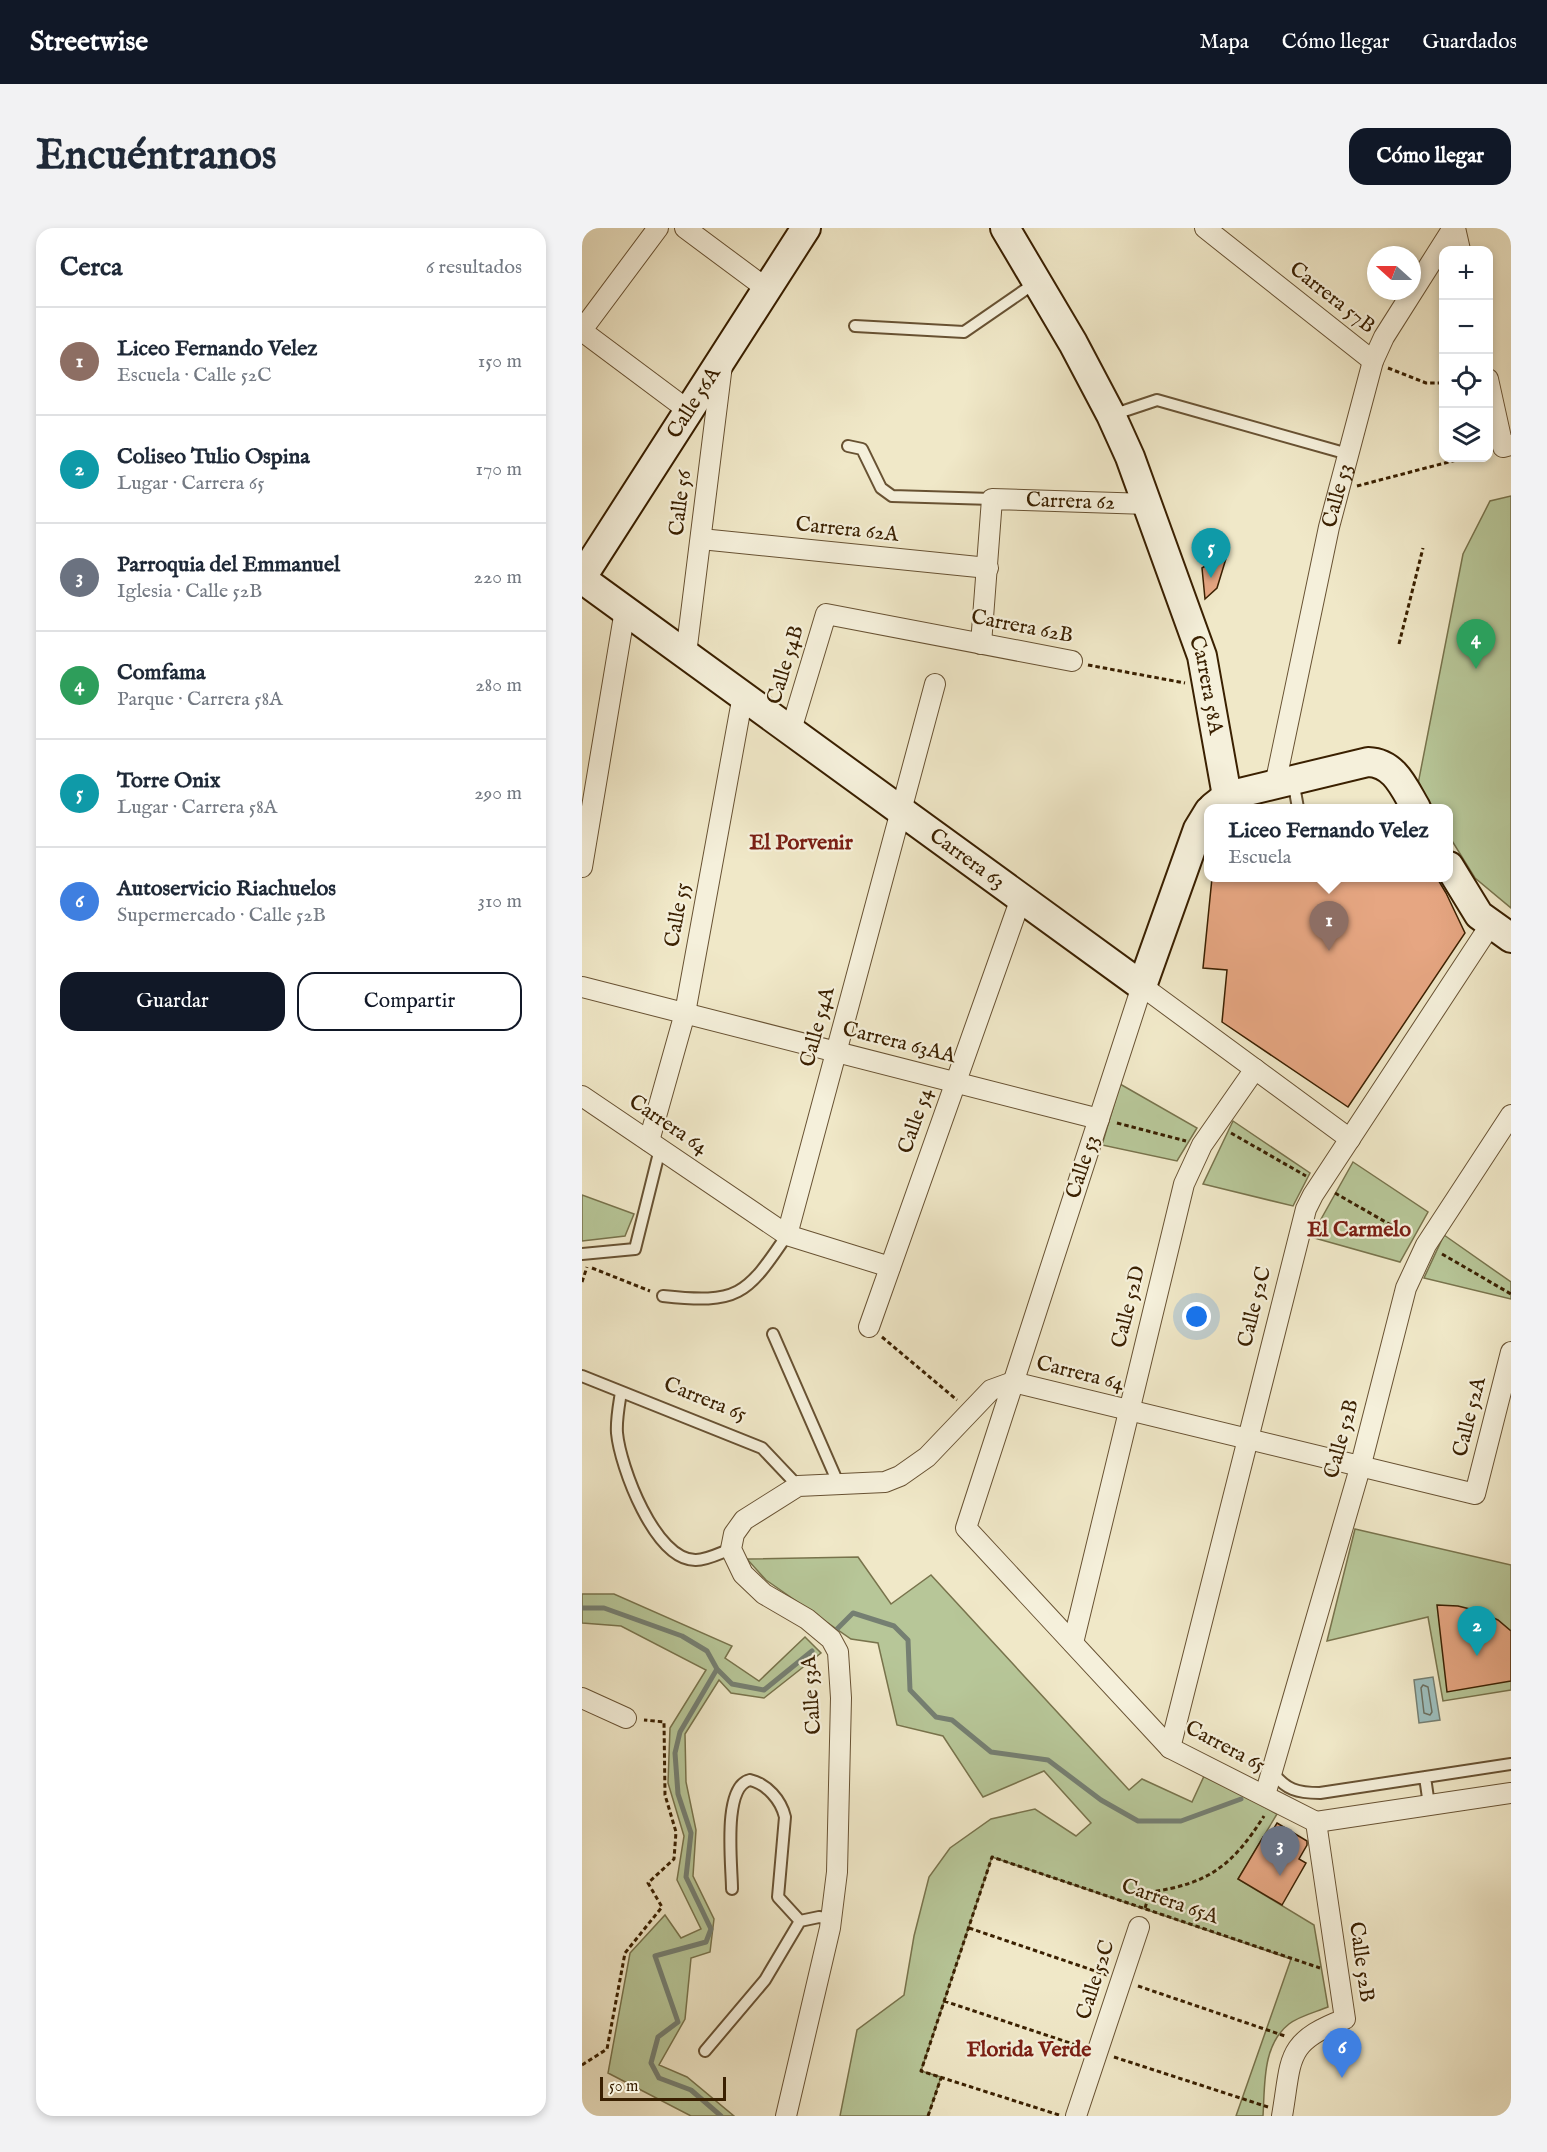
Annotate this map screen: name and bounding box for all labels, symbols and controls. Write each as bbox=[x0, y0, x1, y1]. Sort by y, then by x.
text: Streetwise bbox=[30, 25, 148, 60]
text: Mapa bbox=[1200, 29, 1249, 56]
text: Cómo llegar bbox=[1282, 29, 1389, 56]
text: Guardados bbox=[1422, 29, 1517, 56]
button: Cómo llegar bbox=[1349, 128, 1511, 185]
text: Encuéntranos bbox=[36, 130, 277, 183]
north arrow bbox=[1367, 246, 1421, 300]
map controls bbox=[1439, 246, 1493, 462]
button: + bbox=[1439, 246, 1493, 300]
text: Cerca bbox=[60, 251, 122, 284]
text: 6 resultados bbox=[426, 255, 522, 280]
street label: Carrera 57B bbox=[1284, 256, 1381, 340]
button: − bbox=[1439, 300, 1493, 354]
text: Liceo Fernando Velez bbox=[117, 335, 318, 363]
text: 1 bbox=[76, 349, 83, 374]
text: 150 m bbox=[478, 349, 522, 374]
button: locate bbox=[1439, 354, 1493, 408]
street label: Calle 56A bbox=[661, 361, 727, 444]
text: Escuela · Calle 52C bbox=[117, 363, 272, 388]
button: layers bbox=[1439, 408, 1493, 462]
text: Coliseo Tulio Ospina bbox=[117, 443, 310, 471]
text: 2 bbox=[75, 457, 84, 482]
text: 170 m bbox=[476, 457, 522, 482]
street label: Calle 53 bbox=[1316, 461, 1359, 531]
street label: Calle 56 bbox=[664, 467, 699, 537]
text: Lugar · Carrera 65 bbox=[117, 471, 264, 496]
street label: Carrera 62 bbox=[1025, 487, 1116, 516]
street label: Carrera 62A bbox=[794, 511, 901, 549]
pin: 5 bbox=[1192, 528, 1230, 578]
text: Parroquia del Emmanuel bbox=[117, 551, 340, 579]
text: 3 bbox=[76, 565, 83, 590]
text: 220 m bbox=[474, 565, 522, 590]
text: Iglesia · Calle 52B bbox=[117, 579, 262, 604]
street label: Carrera 62B bbox=[969, 604, 1075, 650]
pin: 4 bbox=[1456, 620, 1496, 669]
street label: Calle 54B bbox=[761, 622, 811, 708]
street label: Carrera 58A bbox=[1182, 632, 1229, 737]
text: Comfama bbox=[117, 659, 206, 687]
text: 4 bbox=[75, 673, 84, 698]
text: 280 m bbox=[475, 673, 522, 698]
text: Parque · Carrera 58A bbox=[117, 687, 283, 712]
text: Torre Onix bbox=[117, 767, 220, 795]
text: 5 bbox=[76, 781, 83, 806]
text: 290 m bbox=[474, 781, 522, 806]
text: Lugar · Carrera 58A bbox=[117, 795, 277, 820]
popup bbox=[1204, 804, 1453, 882]
text: Liceo Fernando Velez bbox=[1228, 817, 1429, 845]
street label: Carrera 63 bbox=[924, 822, 1010, 895]
district label: El Porvenir bbox=[749, 829, 854, 857]
text: Escuela bbox=[1228, 845, 1291, 870]
text: Autoservicio Riachuelos bbox=[117, 875, 336, 903]
street label: Calle 55 bbox=[659, 880, 697, 949]
text: 6 bbox=[75, 889, 84, 914]
text: 310 m bbox=[478, 889, 522, 914]
pin: 1 bbox=[1310, 902, 1348, 951]
text: Supermercado · Calle 52B bbox=[117, 903, 326, 928]
button: Guardar bbox=[60, 972, 285, 1031]
button: Compartir bbox=[297, 972, 522, 1031]
street label: Calle 54A bbox=[794, 983, 842, 1070]
street label: Carrera 63AA bbox=[840, 1016, 959, 1070]
street label: Calle 54 bbox=[892, 1084, 940, 1157]
street label: Carrera 64 bbox=[623, 1089, 713, 1162]
street label: Calle 53 bbox=[1060, 1132, 1106, 1202]
district label: El Carmelo bbox=[1307, 1216, 1411, 1244]
street label: Calle 52D bbox=[1106, 1263, 1152, 1351]
street label: Calle 52C bbox=[1232, 1264, 1278, 1350]
your location bbox=[1182, 1302, 1211, 1331]
street label: Carrera 64 bbox=[1033, 1350, 1127, 1398]
street label: Carrera 65 bbox=[660, 1371, 751, 1429]
street label: Calle 52A bbox=[1447, 1374, 1493, 1460]
street label: Calle 52B bbox=[1318, 1396, 1366, 1482]
pin: 2 bbox=[1458, 1606, 1496, 1656]
street label: Calle 53A bbox=[796, 1654, 828, 1736]
street label: Carrera 65 bbox=[1180, 1715, 1270, 1780]
pin: 3 bbox=[1260, 1826, 1300, 1876]
street label: Carrera 65A bbox=[1118, 1873, 1223, 1931]
street label: Calle 52B bbox=[1342, 1920, 1380, 2004]
street label: Calle 52C bbox=[1070, 1937, 1122, 2023]
pin: 6 bbox=[1322, 2028, 1362, 2078]
district label: Florida Verde bbox=[967, 2036, 1091, 2064]
scale bar bbox=[600, 2074, 726, 2102]
text: 50 m bbox=[609, 2077, 638, 2097]

